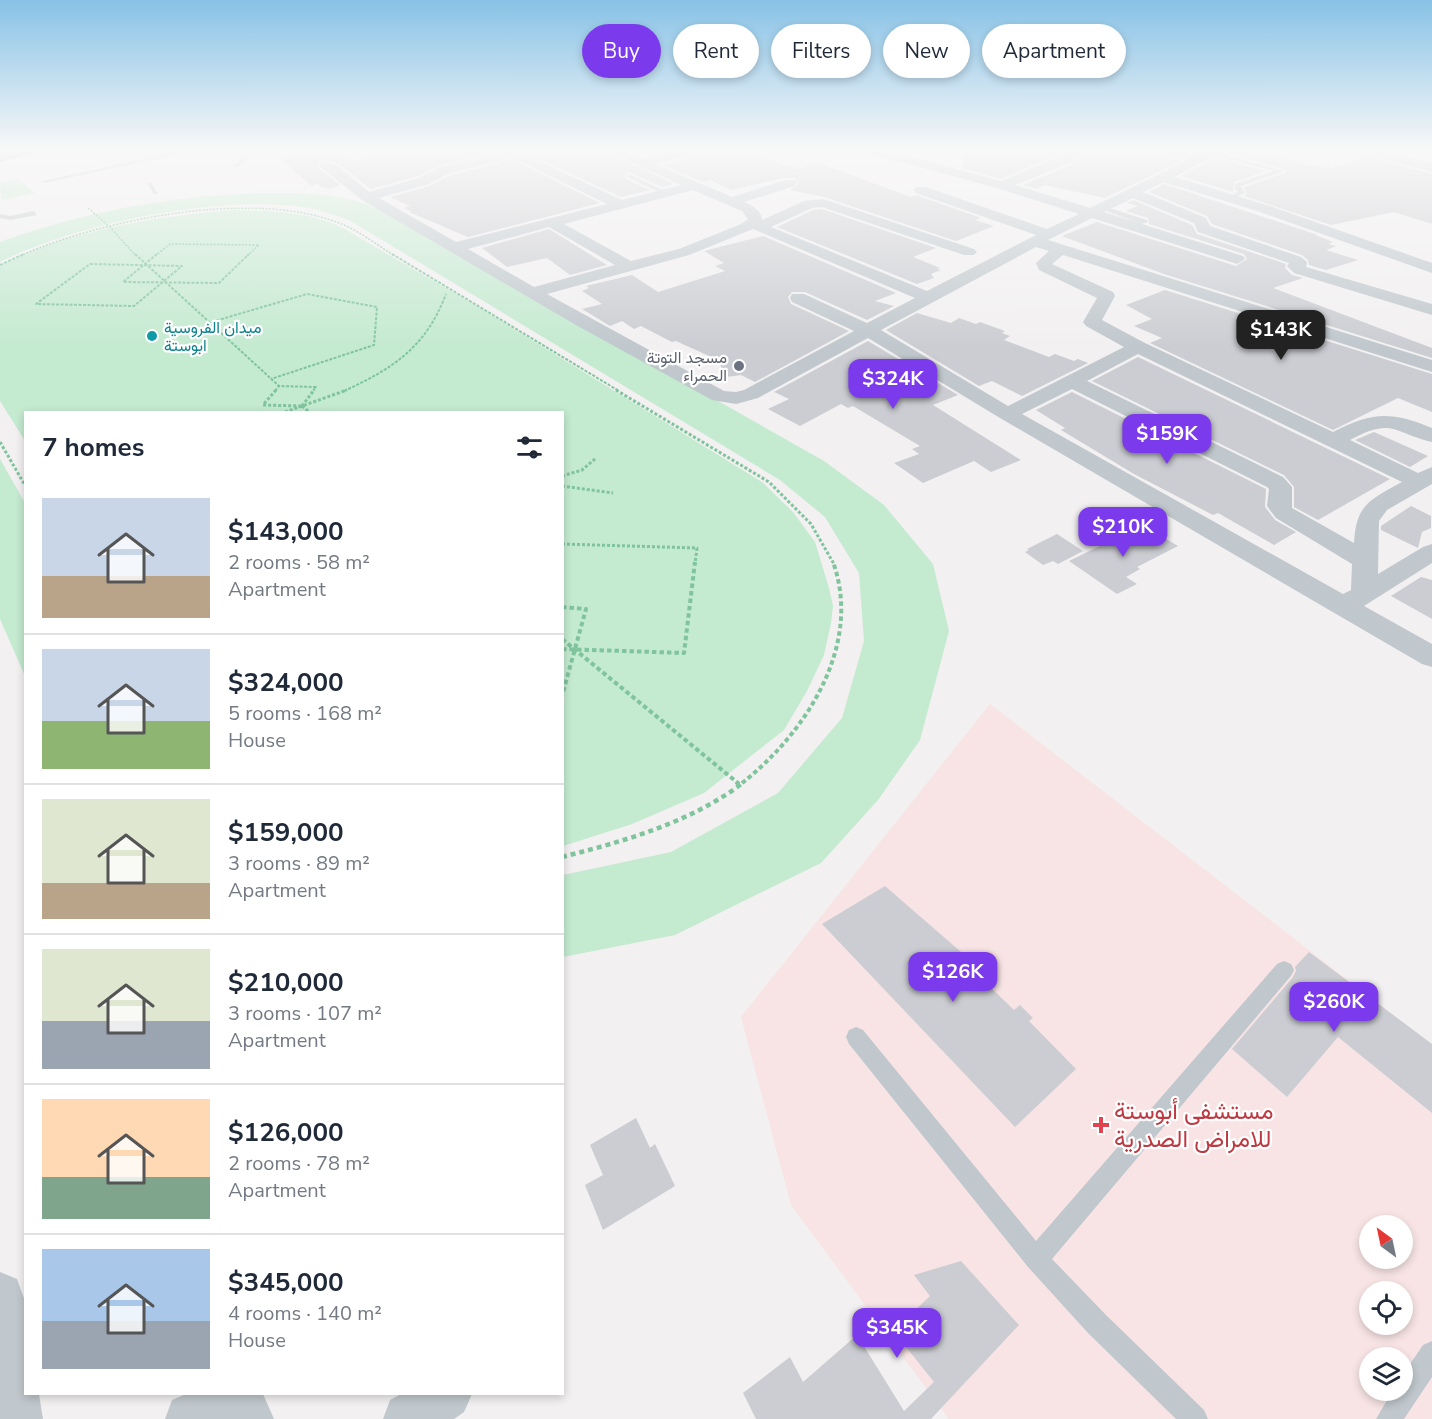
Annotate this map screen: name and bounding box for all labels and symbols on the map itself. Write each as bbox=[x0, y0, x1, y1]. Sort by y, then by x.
pin: $143K bbox=[1239, 310, 1323, 361]
place label: ميدان الفروسية ابوستة bbox=[164, 317, 262, 357]
marker: ميدان الفروسية ابوستة bbox=[145, 329, 159, 343]
place label: مسجد التوتة الحمراء bbox=[647, 347, 727, 387]
marker: مسجد التوتة الحمراء bbox=[732, 359, 746, 373]
pin: $324K bbox=[851, 359, 935, 410]
pin: $159K bbox=[1125, 414, 1209, 465]
pin: $210K bbox=[1081, 507, 1165, 558]
pin: $126K bbox=[911, 952, 995, 1003]
pin: $260K bbox=[1292, 982, 1376, 1033]
place label: مستشفى أبوستة للامراض الصدرية bbox=[1114, 1095, 1274, 1155]
marker: مستشفى أبوستة للامراض الصدرية bbox=[1092, 1116, 1110, 1134]
north arrow bbox=[1359, 1215, 1413, 1269]
pin: $345K bbox=[855, 1308, 939, 1359]

